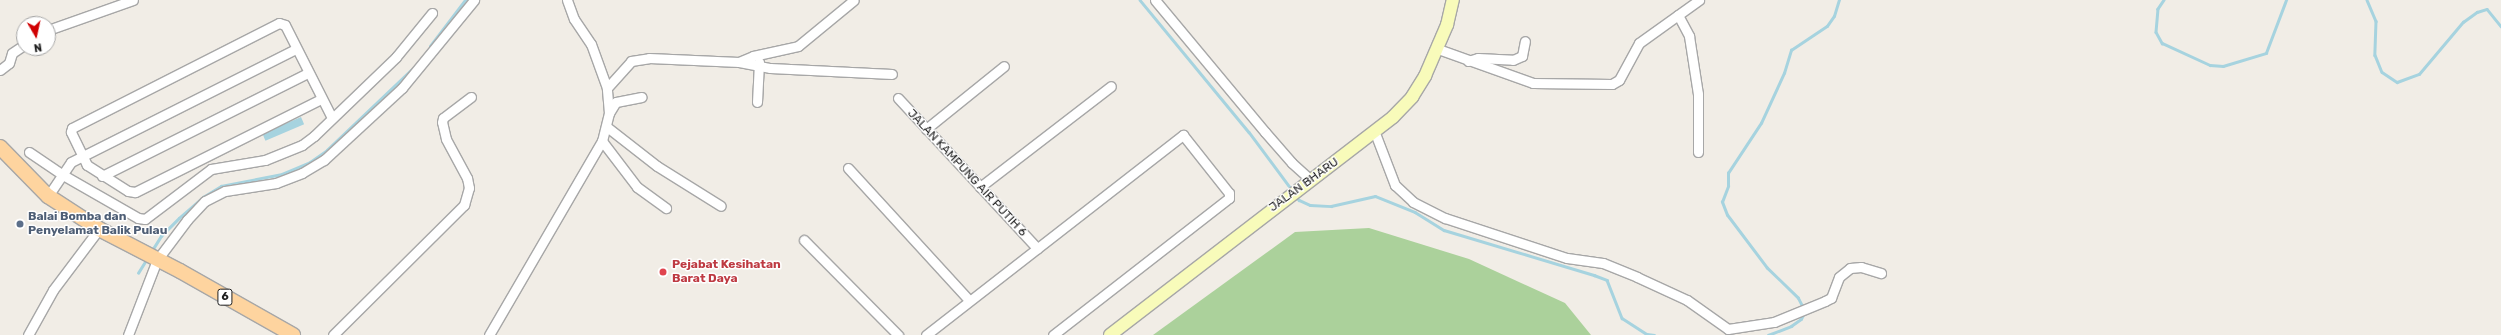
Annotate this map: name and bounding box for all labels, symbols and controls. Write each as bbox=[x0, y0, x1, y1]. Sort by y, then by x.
north arrow bbox=[16, 16, 56, 56]
text: N bbox=[33, 40, 43, 54]
street label: JALAN KAMPUNG AIR PUTIH 6 bbox=[904, 106, 1030, 240]
street label: JALAN BHARU bbox=[1266, 155, 1342, 215]
place label: Balai Bomba dan Penyelamat Balik Pulau bbox=[28, 210, 167, 238]
marker: Balai Bomba dan Penyelamat Balik Pulau bbox=[15, 219, 25, 229]
place label: Pejabat Kesihatan Barat Daya bbox=[672, 258, 781, 286]
marker: Pejabat Kesihatan Barat Daya bbox=[657, 266, 669, 278]
road number: 6 bbox=[217, 288, 233, 306]

